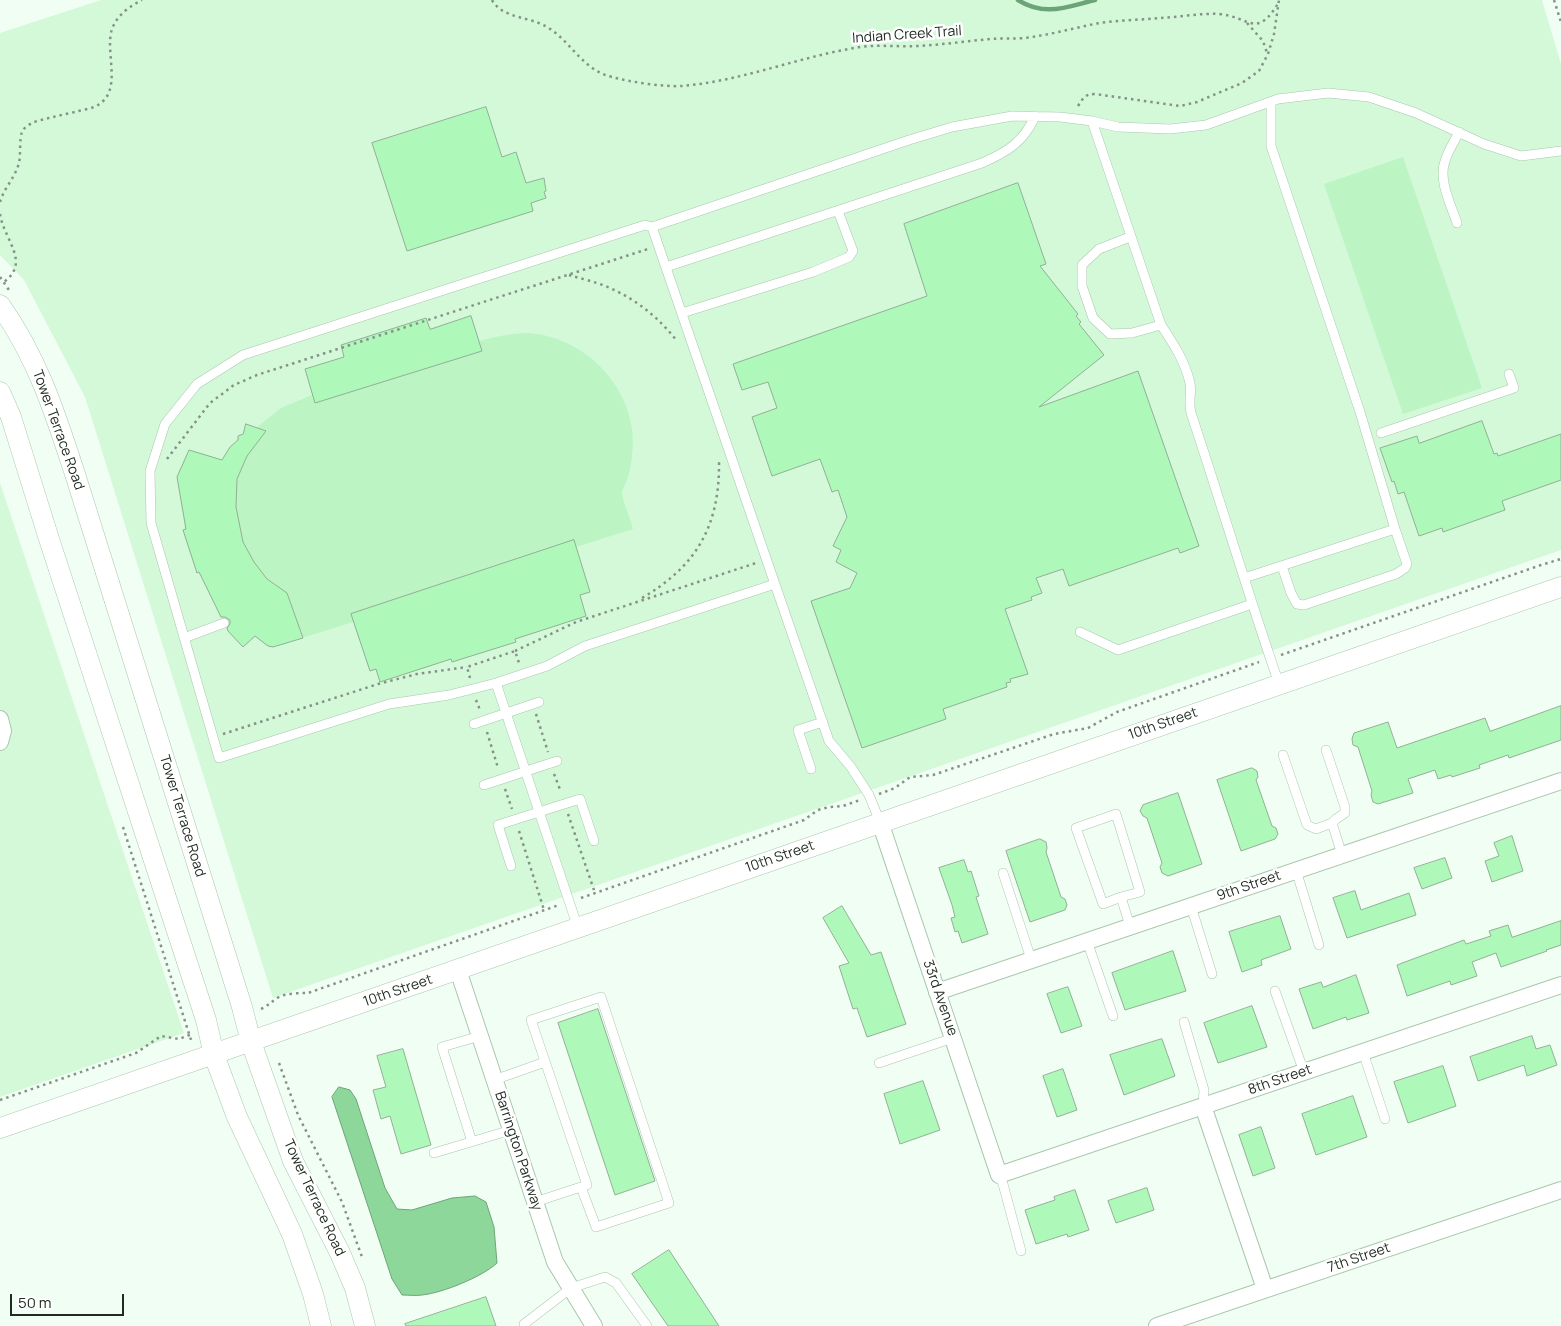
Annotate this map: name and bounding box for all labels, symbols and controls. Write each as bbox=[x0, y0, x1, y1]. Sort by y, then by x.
street label: Indian Creek Trail bbox=[852, 23, 962, 47]
street label: Tower Terrace Road bbox=[28, 368, 88, 492]
street label: 10th Street bbox=[1126, 704, 1200, 744]
street label: Tower Terrace Road bbox=[155, 753, 209, 879]
street label: 10th Street bbox=[743, 837, 817, 877]
street label: 9th Street bbox=[1215, 867, 1283, 905]
street label: 33rd Avenue bbox=[919, 958, 961, 1038]
street label: 10th Street bbox=[361, 971, 435, 1011]
street label: 8th Street bbox=[1246, 1061, 1314, 1099]
street label: Barrington Parkway bbox=[491, 1089, 545, 1213]
street label: Tower Terrace Road bbox=[280, 1137, 348, 1259]
street label: 7th Street bbox=[1326, 1239, 1392, 1277]
scale bar bbox=[12, 1284, 126, 1316]
text: 50 m bbox=[18, 1292, 52, 1313]

